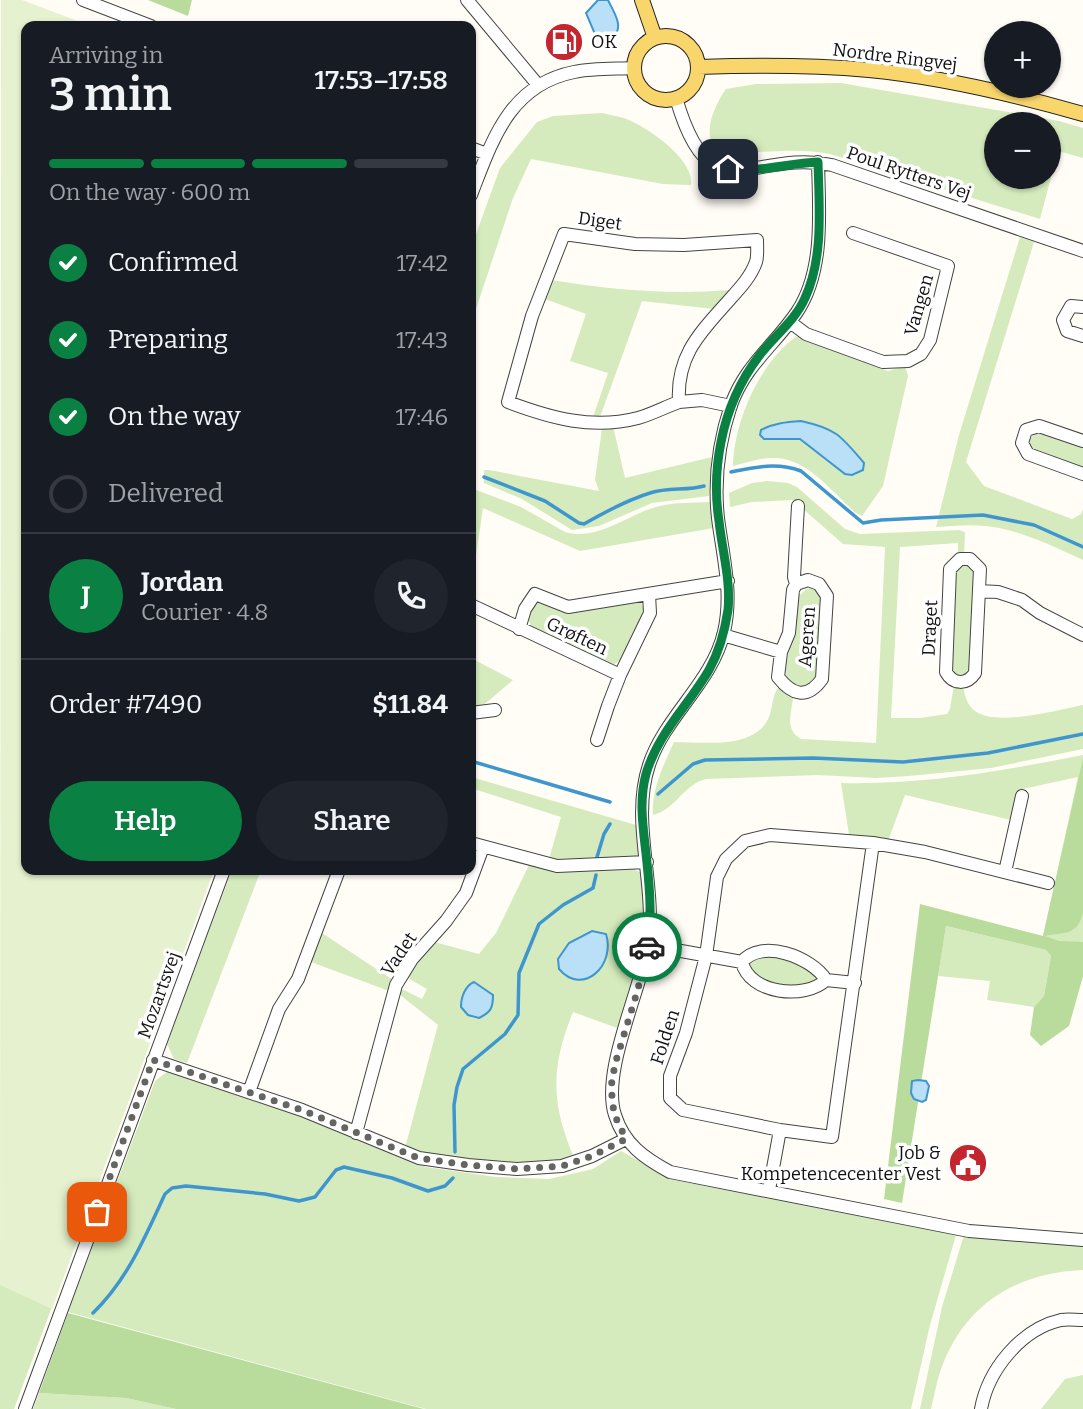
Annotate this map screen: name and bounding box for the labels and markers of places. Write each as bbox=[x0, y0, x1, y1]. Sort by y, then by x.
fuel station icon: OK bbox=[543, 21, 585, 63]
place label: OK bbox=[591, 31, 617, 53]
pin bbox=[698, 139, 758, 199]
place label: Job & Kompetencecenter Vest bbox=[741, 1142, 941, 1185]
public building icon: Job & Kompetencecenter Vest bbox=[947, 1142, 989, 1184]
pin bbox=[67, 1182, 127, 1242]

